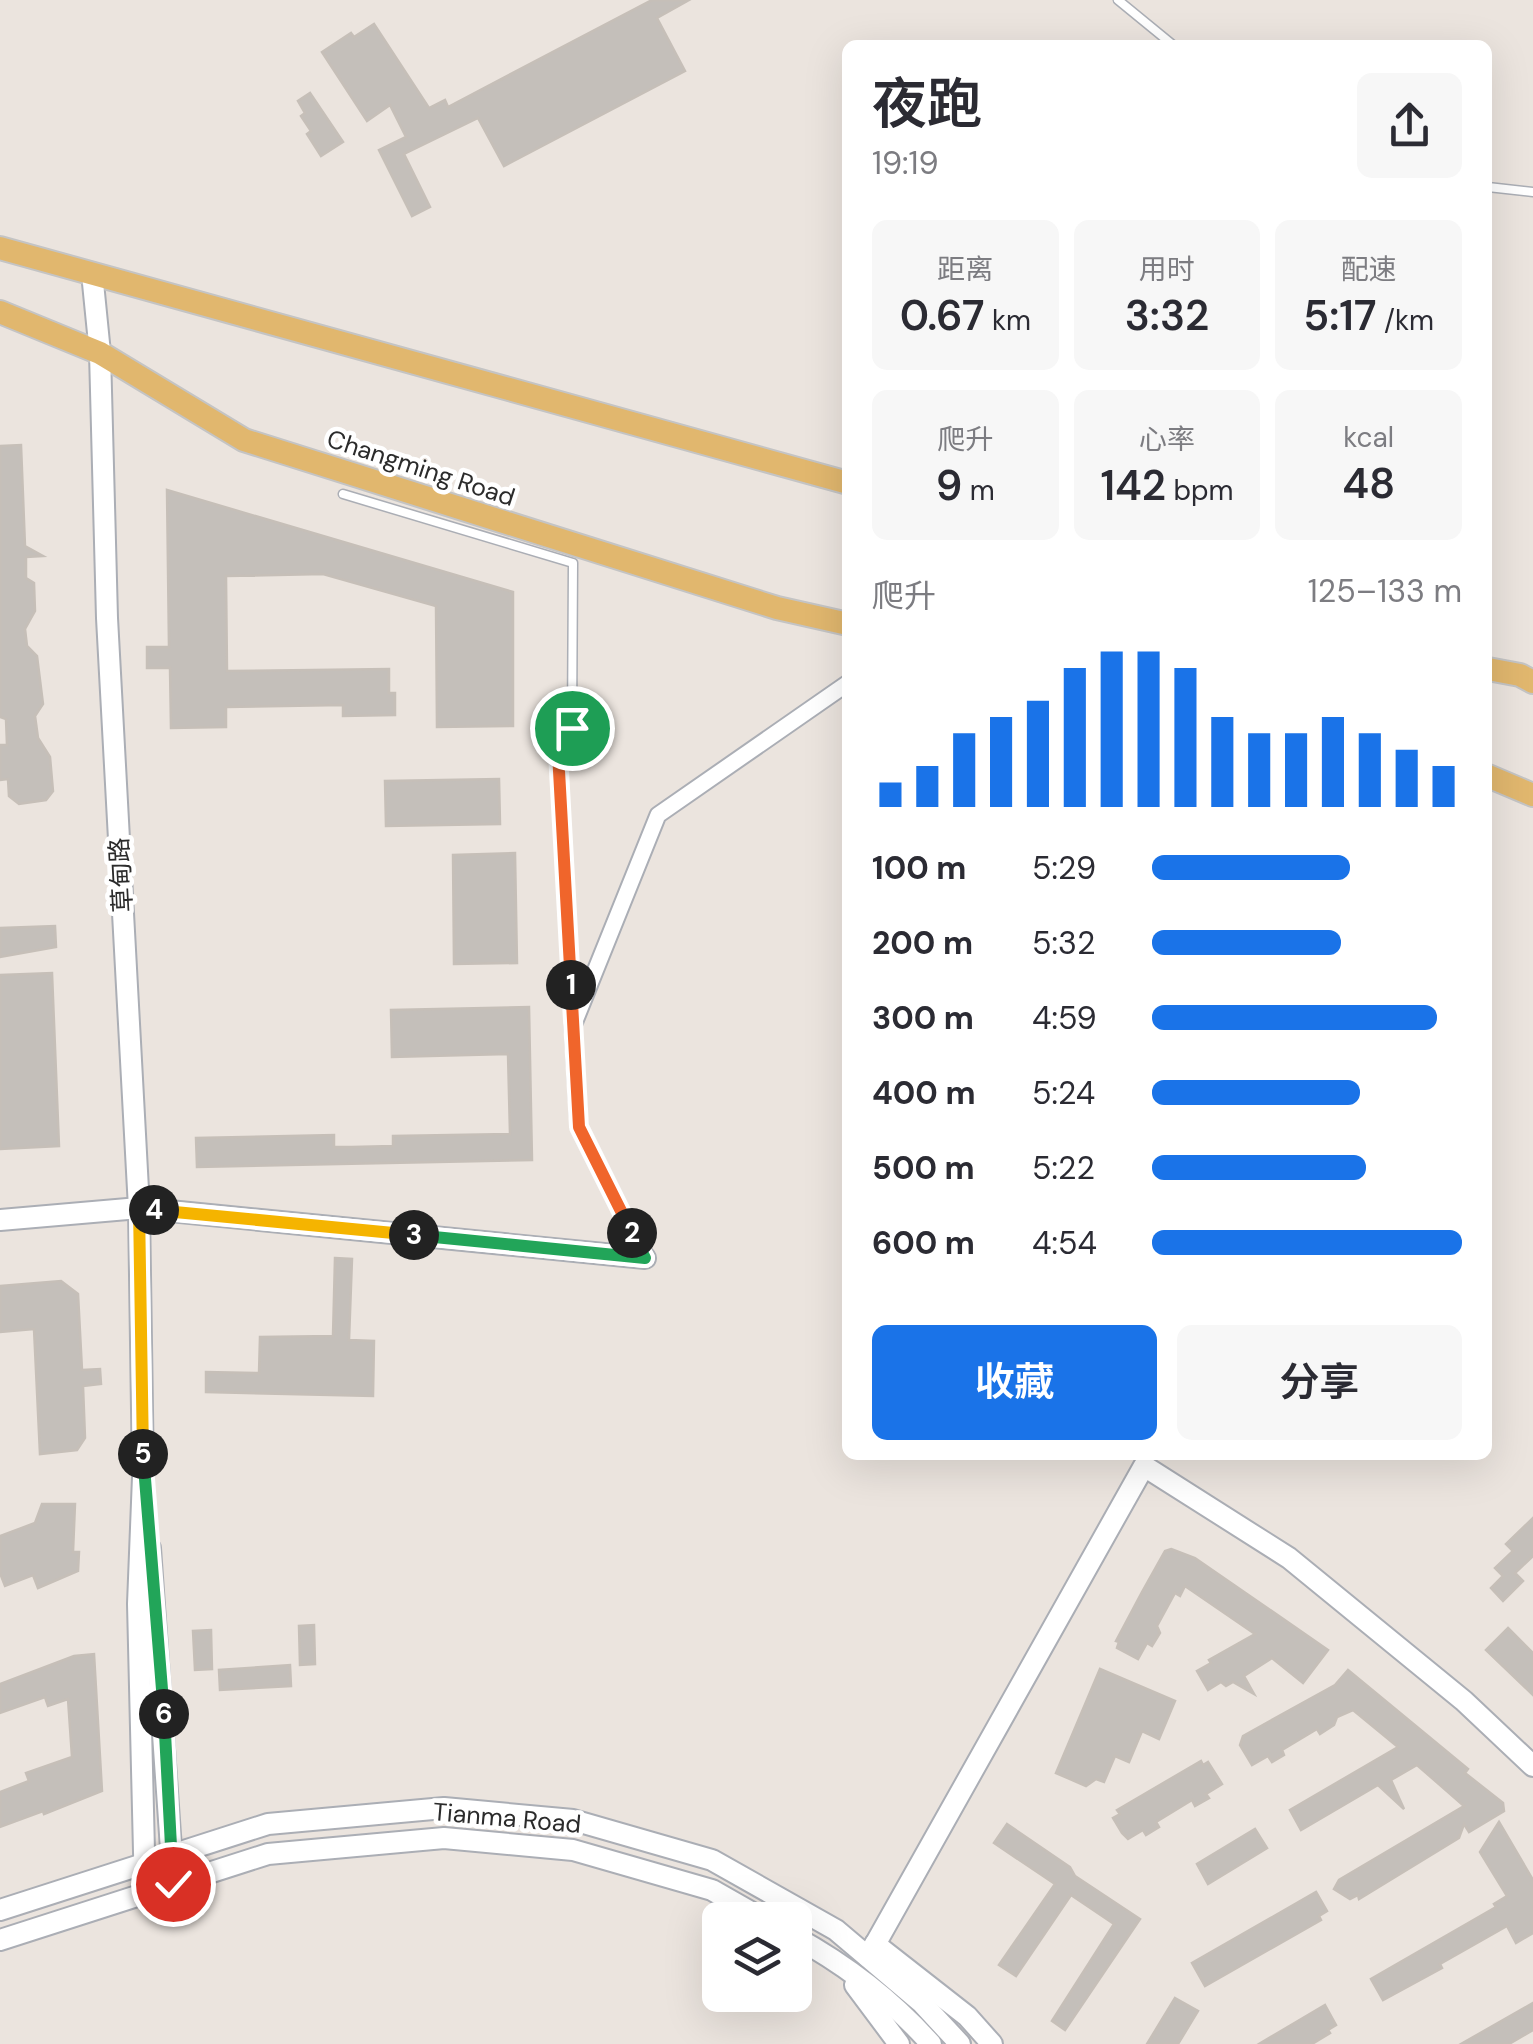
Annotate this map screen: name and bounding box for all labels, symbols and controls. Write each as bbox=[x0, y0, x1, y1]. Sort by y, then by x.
text: 夜跑 bbox=[872, 68, 982, 140]
button: share bbox=[1357, 73, 1462, 178]
text: 19:19 bbox=[872, 142, 939, 184]
text: 距离 bbox=[937, 251, 993, 288]
text: 用时 bbox=[1139, 251, 1195, 288]
text: 配速 bbox=[1341, 251, 1397, 288]
text: 0.67 bbox=[900, 288, 984, 343]
text: 3:32 bbox=[1125, 288, 1209, 343]
text: 5:17 bbox=[1303, 288, 1376, 343]
text: km bbox=[984, 302, 1031, 339]
text: /km bbox=[1376, 302, 1434, 339]
text: kcal bbox=[1343, 419, 1394, 456]
text: 爬升 bbox=[937, 421, 993, 458]
text: 心率 bbox=[1139, 421, 1195, 458]
street label: Changming Road bbox=[323, 422, 519, 514]
text: 48 bbox=[1342, 456, 1395, 511]
text: 9 bbox=[936, 458, 962, 513]
text: 142 bbox=[1100, 458, 1166, 513]
text: m bbox=[962, 472, 995, 509]
text: bpm bbox=[1166, 472, 1234, 509]
text: 125–133 m bbox=[1308, 570, 1462, 612]
text: 爬升 bbox=[872, 575, 936, 617]
pin bbox=[530, 686, 615, 771]
icon: arrive bbox=[545, 701, 600, 756]
street label: 草甸路 bbox=[103, 837, 139, 913]
text: 100 m bbox=[872, 847, 966, 889]
text: 5:29 bbox=[1032, 847, 1096, 889]
text: 200 m bbox=[872, 922, 973, 964]
text: 5:32 bbox=[1032, 922, 1095, 964]
pin: 1 bbox=[546, 960, 596, 1010]
text: 1 bbox=[566, 966, 576, 1003]
text: 300 m bbox=[872, 997, 974, 1039]
text: 4:59 bbox=[1032, 997, 1097, 1039]
text: 400 m bbox=[872, 1072, 976, 1114]
text: 5:24 bbox=[1032, 1072, 1095, 1114]
text: 500 m bbox=[872, 1147, 975, 1189]
text: 5:22 bbox=[1032, 1147, 1095, 1189]
pin: 4 bbox=[129, 1185, 179, 1235]
text: 4 bbox=[145, 1191, 163, 1228]
pin: 2 bbox=[607, 1208, 657, 1258]
pin: 3 bbox=[389, 1210, 439, 1260]
text: 2 bbox=[624, 1214, 640, 1251]
text: 3 bbox=[406, 1216, 422, 1253]
text: 600 m bbox=[872, 1222, 975, 1264]
text: 4:54 bbox=[1032, 1222, 1097, 1264]
button: 收藏 bbox=[872, 1325, 1157, 1440]
button: 分享 bbox=[1177, 1325, 1462, 1440]
pin: 5 bbox=[118, 1429, 168, 1479]
text: 5 bbox=[134, 1435, 152, 1472]
pin: 6 bbox=[139, 1689, 189, 1739]
text: 6 bbox=[155, 1695, 173, 1732]
street label: Tianma Road bbox=[431, 1795, 583, 1841]
pin bbox=[131, 1842, 216, 1927]
icon: check bbox=[146, 1857, 201, 1912]
map controls bbox=[702, 1902, 812, 2012]
button: layers bbox=[702, 1902, 812, 2012]

